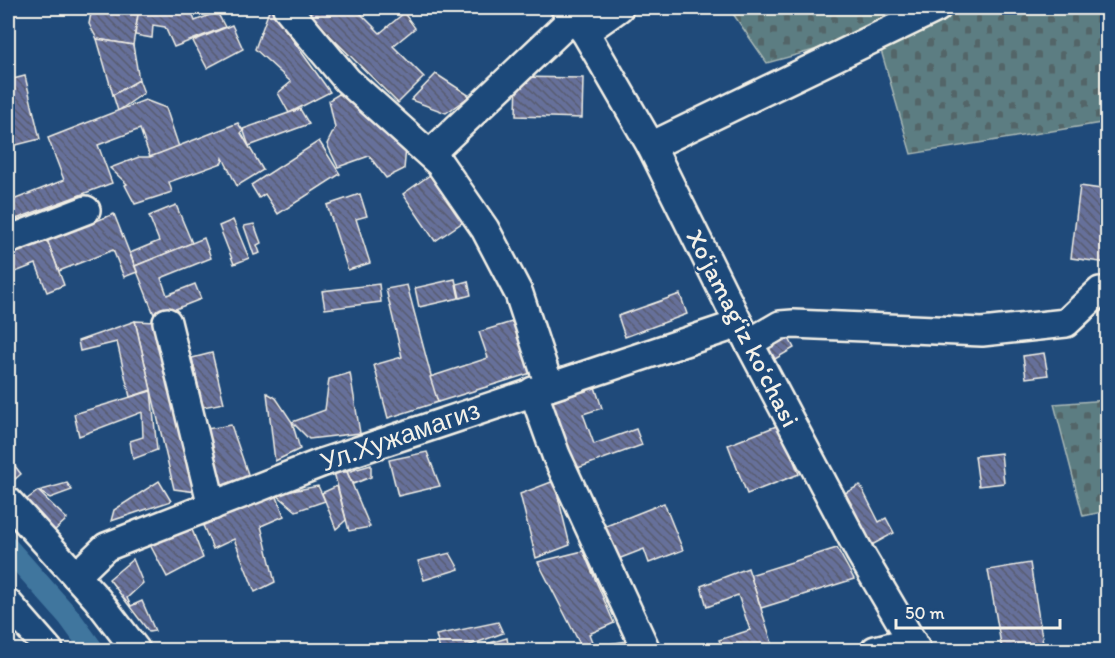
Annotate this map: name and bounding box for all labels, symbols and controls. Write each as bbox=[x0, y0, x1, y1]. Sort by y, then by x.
street label: Xoʻjamagʻiz koʻchasi bbox=[679, 224, 807, 432]
street label: Ул.Хужамагиз bbox=[316, 394, 484, 478]
scale bar bbox=[896, 592, 1060, 630]
text: 50 m bbox=[905, 602, 945, 624]

